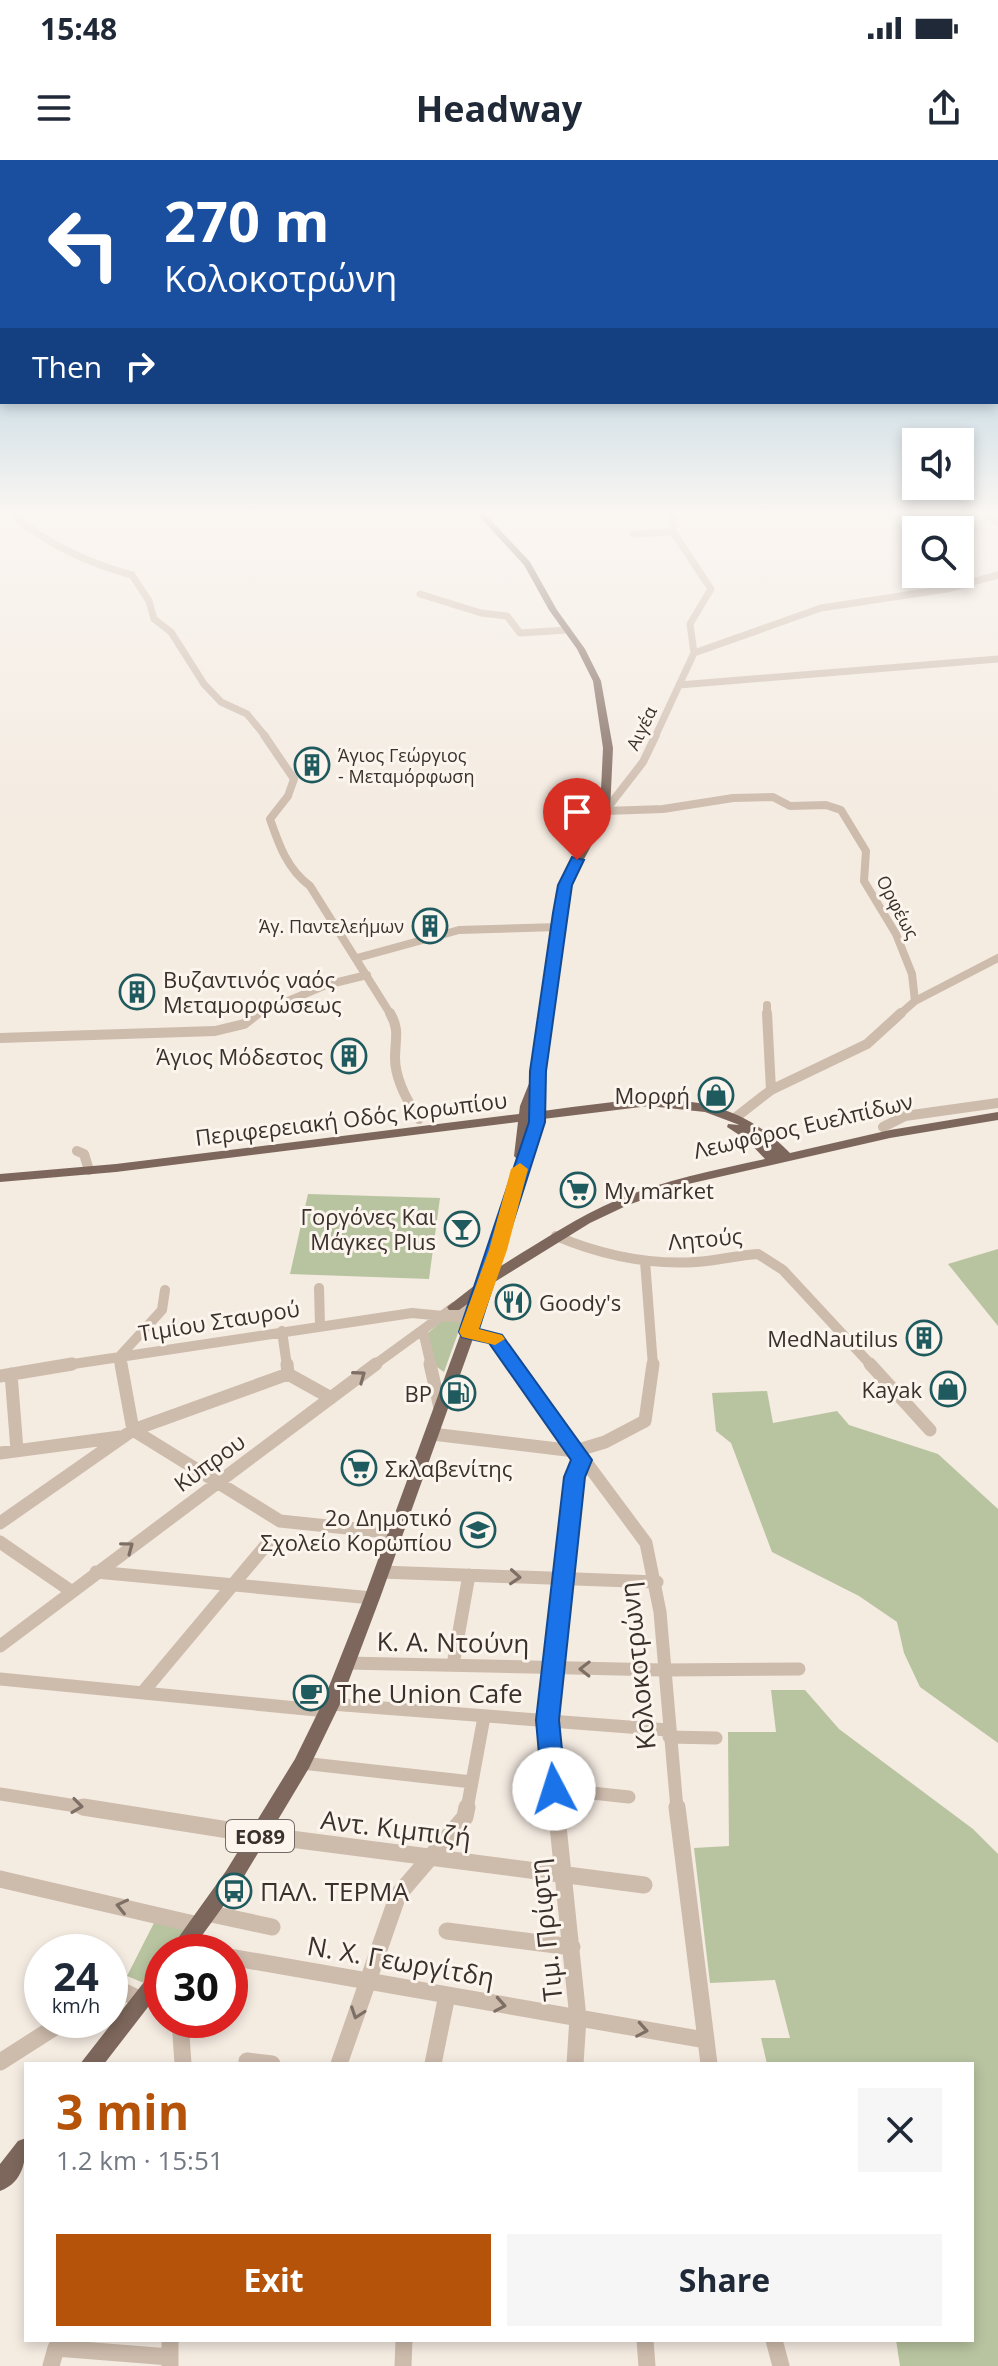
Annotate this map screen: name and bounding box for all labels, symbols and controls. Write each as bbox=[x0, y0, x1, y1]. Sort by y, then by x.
text: 15:48 bbox=[40, 8, 117, 49]
text: Headway bbox=[416, 84, 582, 133]
icon: menu bbox=[32, 86, 76, 130]
icon: share bbox=[922, 86, 966, 130]
text: 270 m bbox=[164, 182, 330, 258]
icon: left bbox=[32, 192, 136, 296]
text: Κολοκοτρώνη bbox=[164, 254, 397, 303]
icon: right bbox=[118, 344, 162, 388]
text: Then bbox=[32, 346, 102, 387]
map controls bbox=[902, 428, 974, 588]
button: sound bbox=[902, 428, 974, 500]
button: search bbox=[902, 516, 974, 588]
street label: Αιγέα bbox=[620, 702, 662, 754]
place label: Άγιος Γεώργιος - Μεταμόρφωση bbox=[338, 743, 474, 788]
building icon: Άγιος Γεώργιος - Μεταμόρφωση bbox=[293, 746, 331, 784]
pin bbox=[543, 778, 611, 860]
icon: arrive bbox=[555, 790, 599, 834]
street label: Ορφέως bbox=[871, 871, 925, 943]
building icon: Άγ. Παντελεήμων bbox=[411, 907, 449, 945]
place label: Άγ. Παντελεήμων bbox=[259, 914, 404, 938]
place label: Βυζαντινός ναός Μεταμορφώσεως bbox=[163, 964, 342, 1019]
building icon: Βυζαντινός ναός Μεταμορφώσεως bbox=[118, 973, 156, 1011]
building icon: Άγιος Μόδεστος bbox=[330, 1037, 368, 1075]
place label: Άγιος Μόδεστος bbox=[156, 1041, 323, 1071]
shop icon: Μορφή bbox=[697, 1076, 735, 1114]
place label: Μορφή bbox=[614, 1080, 690, 1110]
street label: Περιφερειακή Οδός Κορωπίου bbox=[193, 1084, 509, 1152]
street label: Λεωφόρος Ευελπίδων bbox=[690, 1085, 916, 1165]
supermarket icon: My market bbox=[559, 1171, 597, 1209]
place label: My market bbox=[604, 1175, 714, 1205]
place label: Γοργόνες Και Μάγκες Plus bbox=[301, 1201, 437, 1256]
bar icon: Γοργόνες Και Μάγκες Plus bbox=[443, 1210, 481, 1248]
street label: Λητούς bbox=[667, 1220, 744, 1256]
restaurant icon: Goody's bbox=[494, 1283, 532, 1321]
place label: Goody's bbox=[539, 1287, 621, 1317]
street label: Τιμίου Σταυρού bbox=[136, 1292, 302, 1348]
building icon: MedNautilus bbox=[905, 1319, 943, 1357]
place label: MedNautilus bbox=[767, 1323, 898, 1353]
shop icon: Kayak bbox=[929, 1370, 967, 1408]
one-way arrow bbox=[352, 1372, 366, 1386]
fuel station icon: BP bbox=[439, 1374, 477, 1412]
place label: Kayak bbox=[862, 1374, 922, 1404]
place label: BP bbox=[405, 1378, 432, 1408]
street label: Κύπρου bbox=[167, 1426, 251, 1498]
supermarket icon: Σκλαβενίτης bbox=[340, 1449, 378, 1487]
place label: Σκλαβενίτης bbox=[385, 1453, 513, 1483]
place label: 2ο Δημοτικό Σχολείο Κορωπίου bbox=[260, 1502, 452, 1557]
school or university icon: 2ο Δημοτικό Σχολείο Κορωπίου bbox=[459, 1511, 497, 1549]
one-way arrow bbox=[120, 1543, 134, 1557]
one-way arrow bbox=[509, 1569, 522, 1586]
street label: Κολοκοτρώνη bbox=[610, 1580, 664, 1752]
street label: Κ. Α. Ντούνη bbox=[376, 1623, 530, 1661]
one-way arrow bbox=[578, 1660, 591, 1678]
cafe icon: The Union Cafe bbox=[292, 1674, 330, 1712]
place label: The Union Cafe bbox=[337, 1675, 523, 1711]
position arrow bbox=[512, 1747, 596, 1831]
one-way arrow bbox=[70, 1797, 84, 1814]
street label: Αντ. Κιμπιζή bbox=[319, 1801, 473, 1855]
road number: ΕΟ89 bbox=[226, 1820, 294, 1852]
street label: Τιμ. Πρίφτη bbox=[520, 1857, 570, 2003]
bus stop icon: ΠΑΛ. ΤΕΡΜΑ bbox=[215, 1872, 253, 1910]
place label: ΠΑΛ. ΤΕΡΜΑ bbox=[260, 1873, 409, 1909]
one-way arrow bbox=[116, 1899, 129, 1916]
street label: Ν. Χ. Γεωργίτδη bbox=[305, 1927, 497, 1995]
speed limit sign: 30 bbox=[144, 1934, 248, 2038]
text: 24 bbox=[53, 1948, 99, 2003]
text: km/h bbox=[52, 1992, 100, 2019]
one-way arrow bbox=[493, 1995, 507, 2012]
one-way arrow bbox=[350, 2005, 366, 2019]
one-way arrow bbox=[635, 2020, 648, 2037]
text: 3 min bbox=[56, 2079, 189, 2144]
button: close bbox=[858, 2088, 942, 2172]
text: 1.2 km · 15:51 bbox=[56, 2142, 224, 2178]
button: Exit bbox=[56, 2234, 491, 2326]
button: Share bbox=[507, 2234, 942, 2326]

